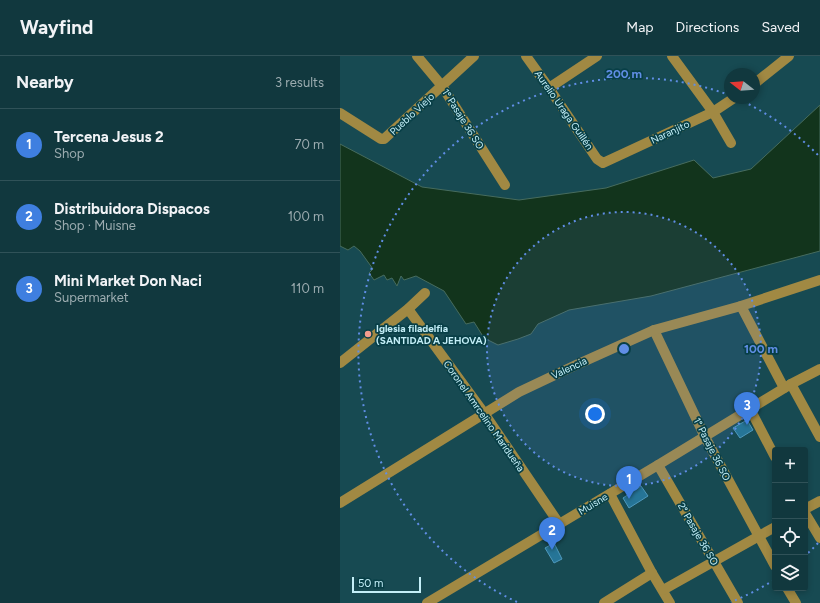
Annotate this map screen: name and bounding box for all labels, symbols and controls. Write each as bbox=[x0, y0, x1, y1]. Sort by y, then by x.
text: Wayfind bbox=[20, 16, 93, 39]
text: Map bbox=[626, 19, 654, 36]
text: Directions bbox=[676, 19, 739, 36]
text: Saved bbox=[761, 19, 800, 36]
text: 200 m bbox=[606, 67, 642, 81]
street label: Aurelio Uraga Guillén bbox=[532, 68, 596, 153]
north arrow bbox=[724, 68, 760, 104]
text: Nearby bbox=[16, 72, 74, 92]
text: 3 results bbox=[275, 75, 324, 90]
street label: 1º Pasaje 36 SO bbox=[439, 86, 487, 152]
street label: Pueblo Viejo bbox=[387, 90, 437, 138]
street label: Naranjito bbox=[648, 117, 692, 147]
text: Tercena Jesus 2 bbox=[54, 128, 164, 146]
text: 1 bbox=[26, 137, 32, 152]
text: 70 m bbox=[294, 137, 324, 152]
text: Shop bbox=[54, 146, 84, 161]
text: Distribuidora Dispacos bbox=[54, 200, 210, 218]
text: 2 bbox=[25, 209, 33, 224]
text: 100 m bbox=[288, 209, 324, 224]
text: Shop · Muisne bbox=[54, 218, 136, 233]
text: Mini Market Don Naci bbox=[54, 272, 202, 290]
text: 3 bbox=[25, 281, 33, 296]
text: 110 m bbox=[291, 281, 324, 296]
text: Supermarket bbox=[54, 290, 129, 305]
place label: Iglesia filadelfia (SANTIDAD A JEHOVA) bbox=[376, 322, 487, 347]
marker: Iglesia filadelfia (SANTIDAD A JEHOVA) bbox=[363, 329, 373, 339]
centre of rings bbox=[617, 342, 631, 356]
text: 100 m bbox=[744, 342, 778, 356]
street label: Valencia bbox=[549, 354, 589, 382]
street label: Coronel Amrcelino Maridueña bbox=[441, 358, 527, 474]
pin: 3 bbox=[734, 392, 760, 425]
your location bbox=[585, 404, 605, 424]
street label: 1° Pasaje 36 SO bbox=[691, 415, 734, 483]
map controls bbox=[772, 447, 808, 591]
button: + bbox=[772, 447, 808, 483]
pin: 1 bbox=[616, 466, 642, 499]
button: − bbox=[772, 483, 808, 519]
street label: Muisne bbox=[576, 490, 611, 518]
street label: 2° Pasaje 36 SO bbox=[675, 500, 721, 568]
pin: 2 bbox=[539, 517, 565, 550]
button: locate bbox=[772, 519, 808, 555]
button: layers bbox=[772, 555, 808, 591]
scale bar bbox=[352, 575, 421, 594]
text: 50 m bbox=[358, 577, 383, 590]

